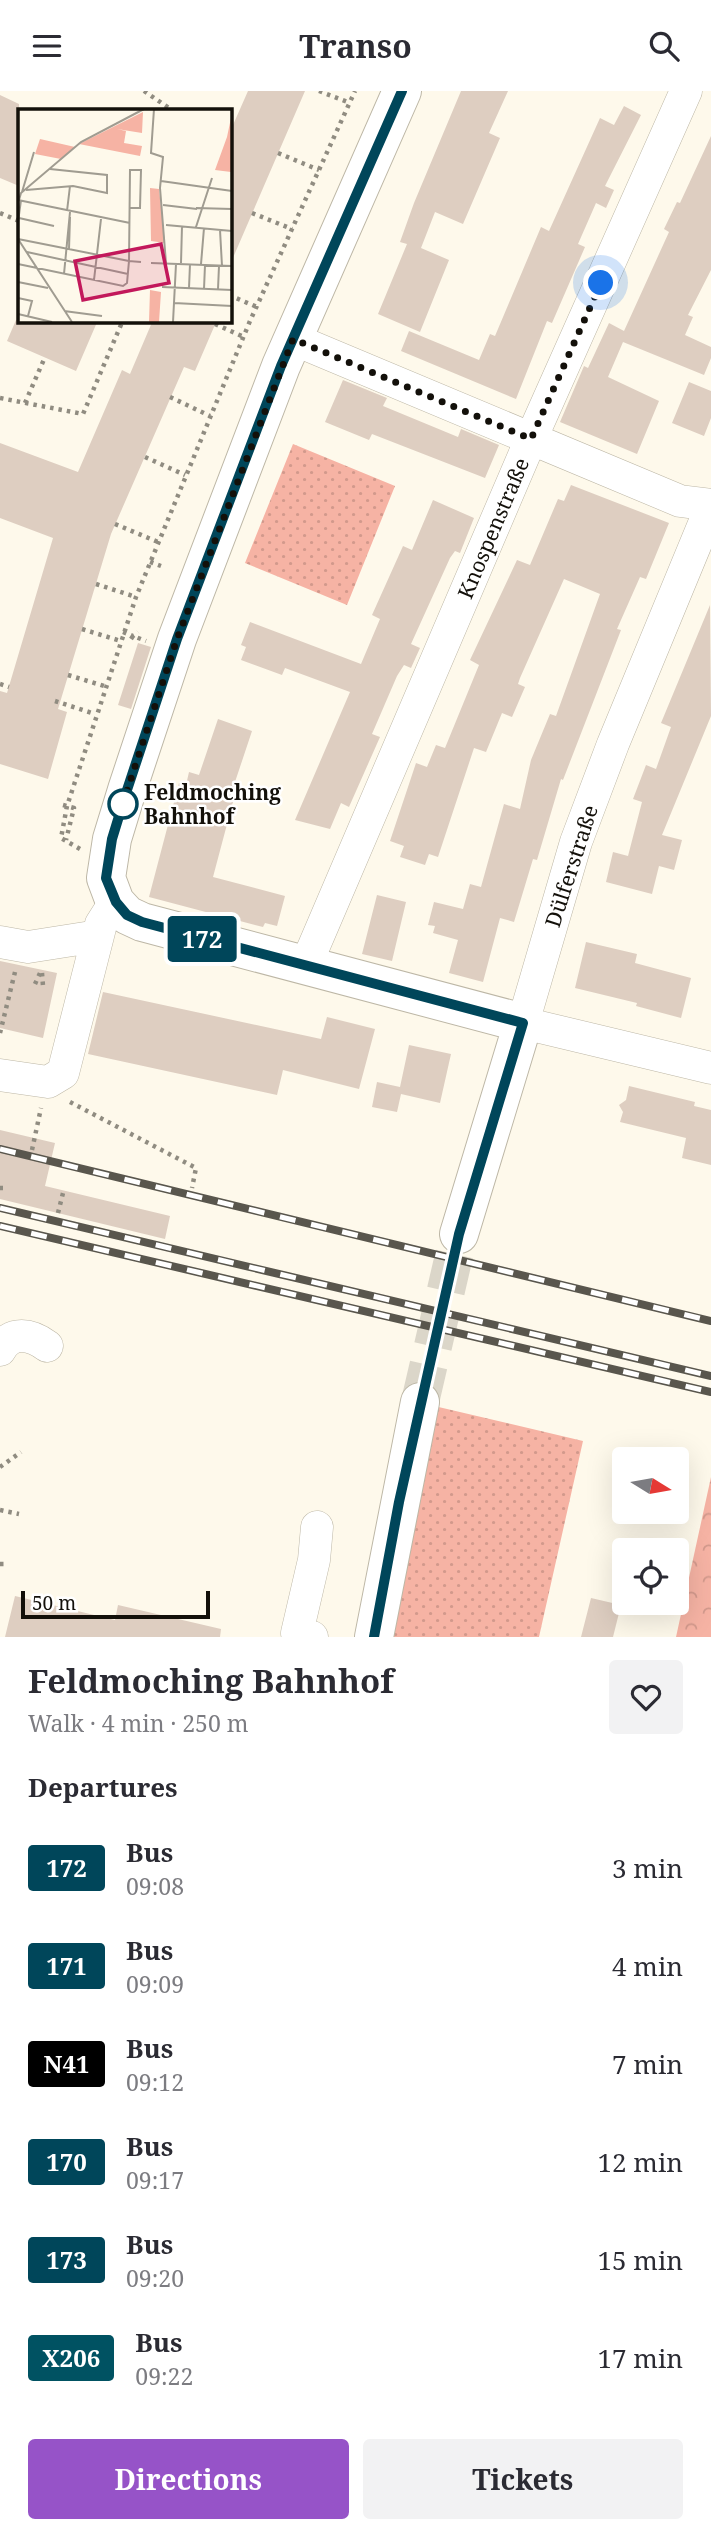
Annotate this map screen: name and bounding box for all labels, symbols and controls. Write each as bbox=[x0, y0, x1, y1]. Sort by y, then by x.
text: Transo bbox=[299, 24, 412, 67]
icon: menu bbox=[28, 27, 66, 65]
icon: search bbox=[645, 27, 683, 65]
inset map bbox=[18, 109, 231, 322]
your location bbox=[583, 265, 618, 300]
street label: Knospenstraße bbox=[451, 453, 535, 603]
place label: Feldmoching Bahnhof bbox=[144, 778, 281, 830]
marker: Feldmoching Bahnhof bbox=[108, 789, 138, 819]
street label: Dülferstraße bbox=[538, 801, 604, 931]
line badge: 172 bbox=[162, 916, 242, 962]
text: 172 bbox=[182, 922, 222, 955]
north arrow bbox=[612, 1447, 690, 1524]
map controls bbox=[612, 1447, 689, 1615]
button: locate bbox=[612, 1538, 689, 1615]
scale bar bbox=[21, 1588, 210, 1620]
text: 50 m bbox=[32, 1590, 76, 1616]
text: Feldmoching Bahnhof bbox=[28, 1658, 394, 1703]
button: heart bbox=[609, 1660, 683, 1734]
text: Walk · 4 min · 250 m bbox=[28, 1707, 248, 1739]
text: Departures bbox=[28, 1769, 178, 1805]
text: Bus bbox=[126, 1834, 173, 1870]
text: 3 min bbox=[612, 1850, 683, 1886]
text: 172 bbox=[46, 1851, 87, 1884]
text: 09:08 bbox=[126, 1870, 184, 1902]
text: Bus bbox=[126, 1932, 173, 1968]
text: 4 min bbox=[612, 1948, 683, 1984]
text: 171 bbox=[46, 1949, 87, 1982]
text: 09:09 bbox=[126, 1968, 184, 2000]
text: Bus bbox=[126, 2030, 173, 2066]
text: 7 min bbox=[612, 2046, 683, 2082]
text: N41 bbox=[43, 2047, 90, 2080]
text: 09:12 bbox=[126, 2066, 184, 2098]
text: Bus bbox=[126, 2128, 173, 2164]
text: 12 min bbox=[598, 2144, 683, 2180]
text: 170 bbox=[46, 2145, 87, 2178]
text: 09:17 bbox=[126, 2164, 184, 2196]
text: Bus bbox=[126, 2226, 173, 2262]
text: 15 min bbox=[598, 2242, 683, 2278]
text: 173 bbox=[46, 2243, 87, 2276]
text: 09:20 bbox=[126, 2262, 184, 2294]
text: Bus bbox=[135, 2324, 183, 2360]
text: 17 min bbox=[598, 2340, 683, 2376]
text: X206 bbox=[42, 2341, 100, 2374]
text: 09:22 bbox=[135, 2360, 193, 2392]
button: Directions bbox=[28, 2439, 349, 2519]
button: Tickets bbox=[363, 2439, 683, 2519]

